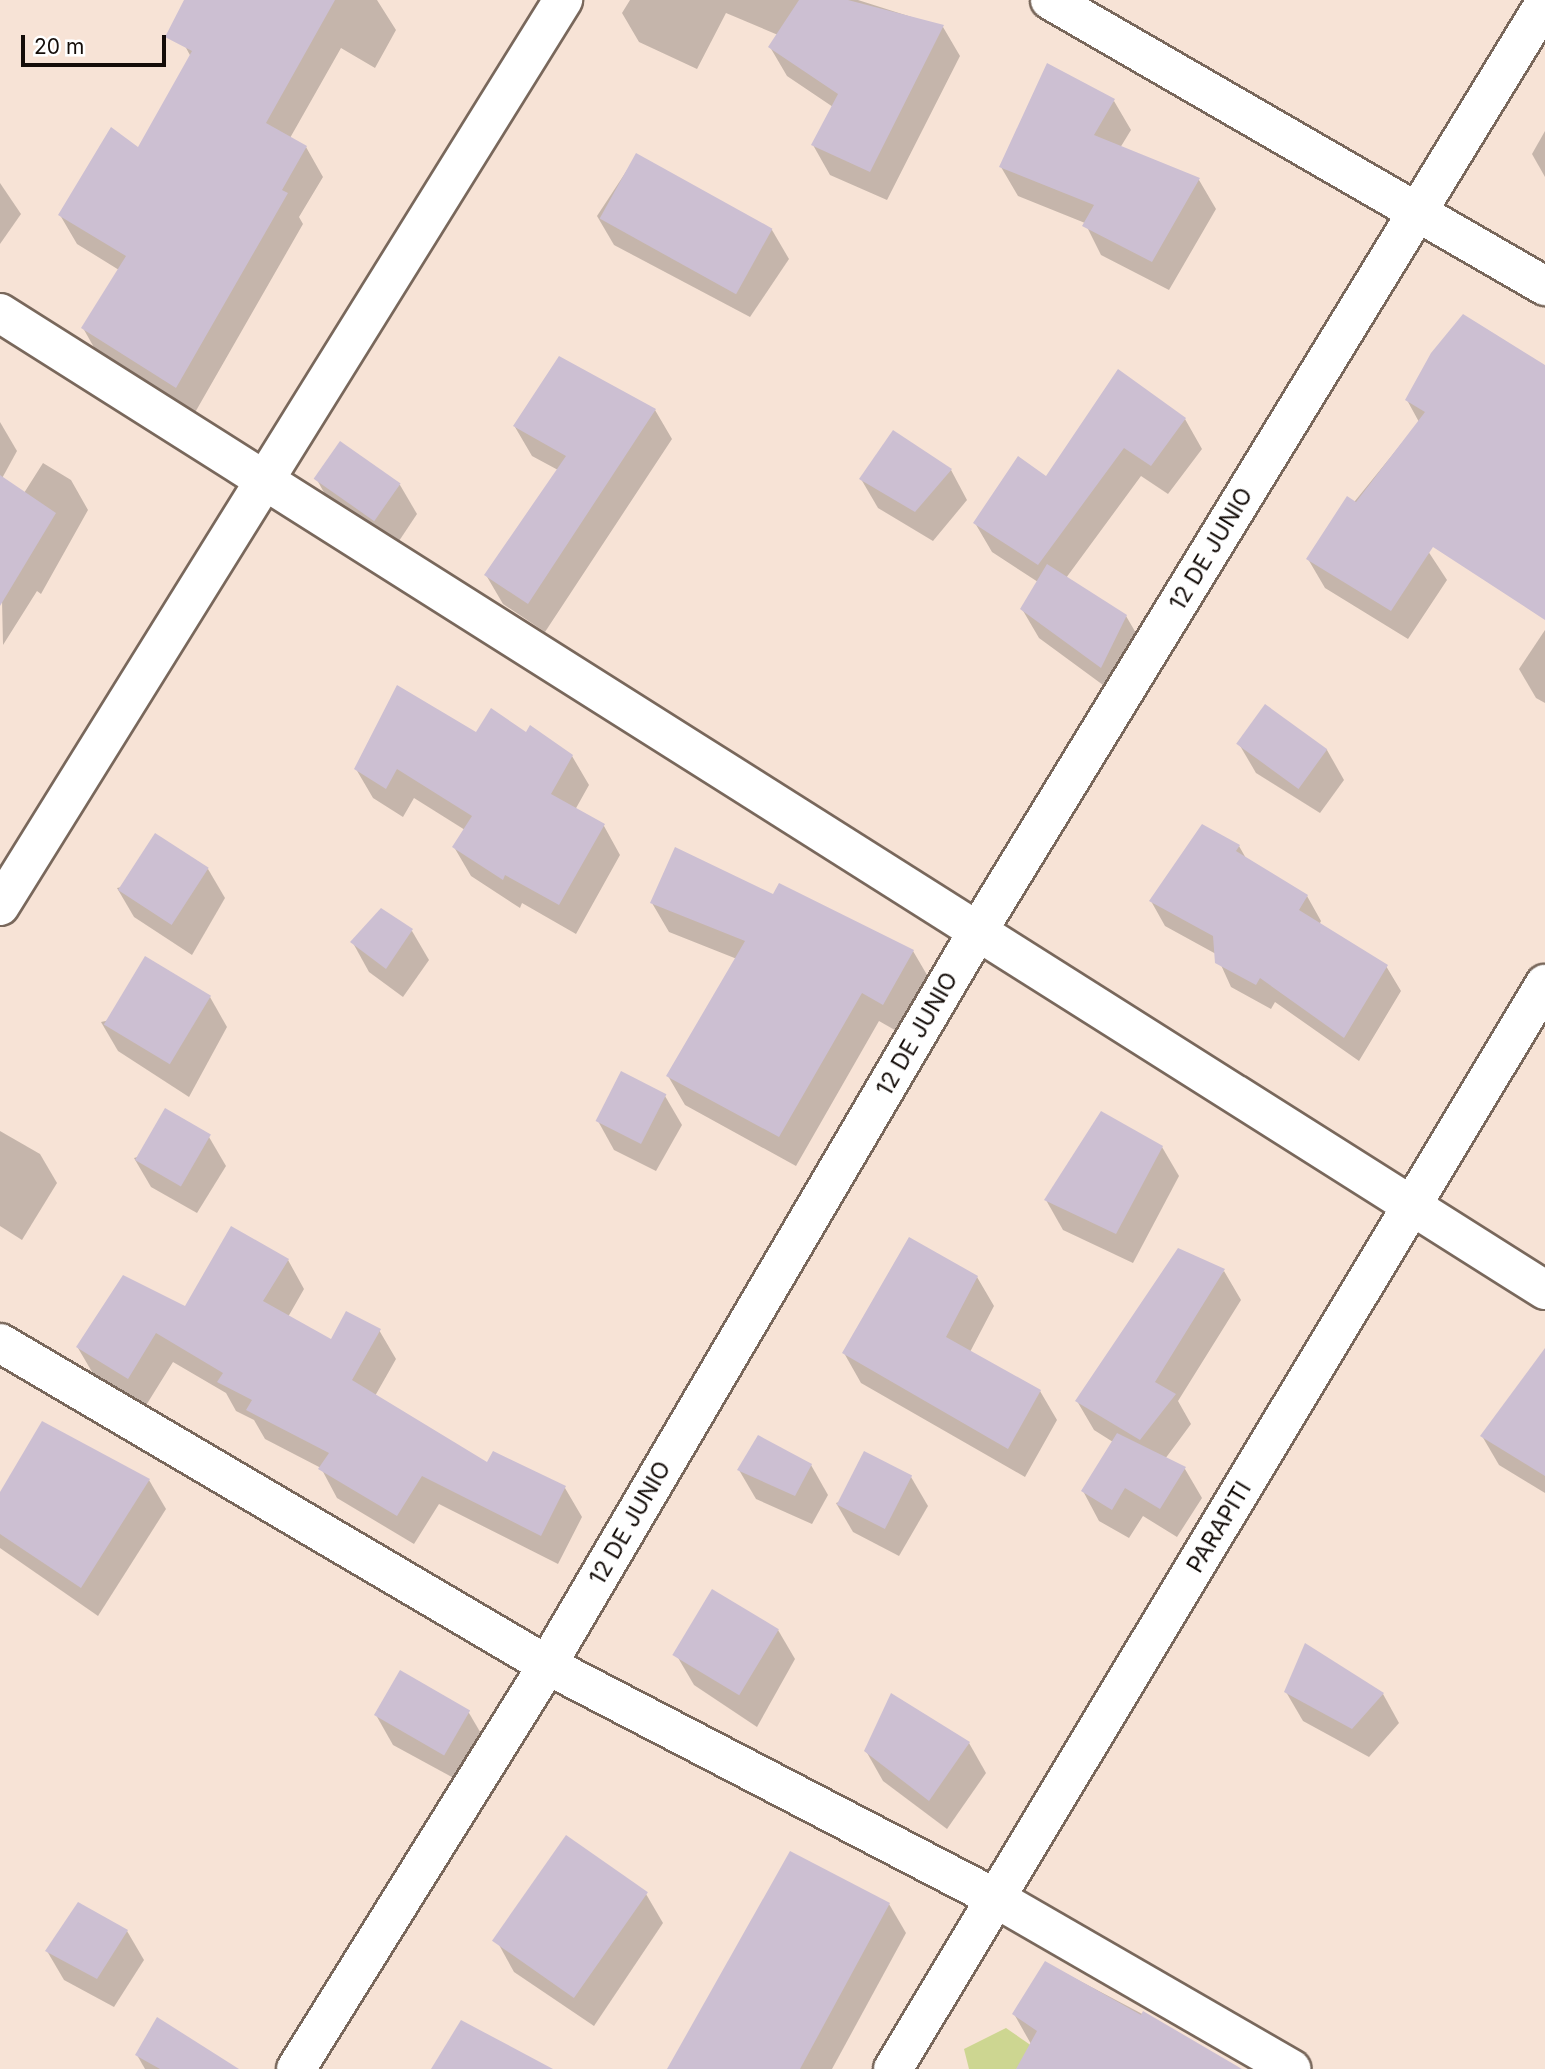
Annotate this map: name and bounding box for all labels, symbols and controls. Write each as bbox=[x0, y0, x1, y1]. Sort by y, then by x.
scale bar bbox=[24, 21, 170, 65]
text: 20 m bbox=[34, 34, 84, 59]
street label: 12 DE JUNIO bbox=[1164, 483, 1258, 615]
street label: 12 DE JUNIO bbox=[871, 967, 963, 1101]
street label: 12 DE JUNIO bbox=[584, 1456, 676, 1590]
street label: PARAPITI bbox=[1181, 1476, 1257, 1578]

